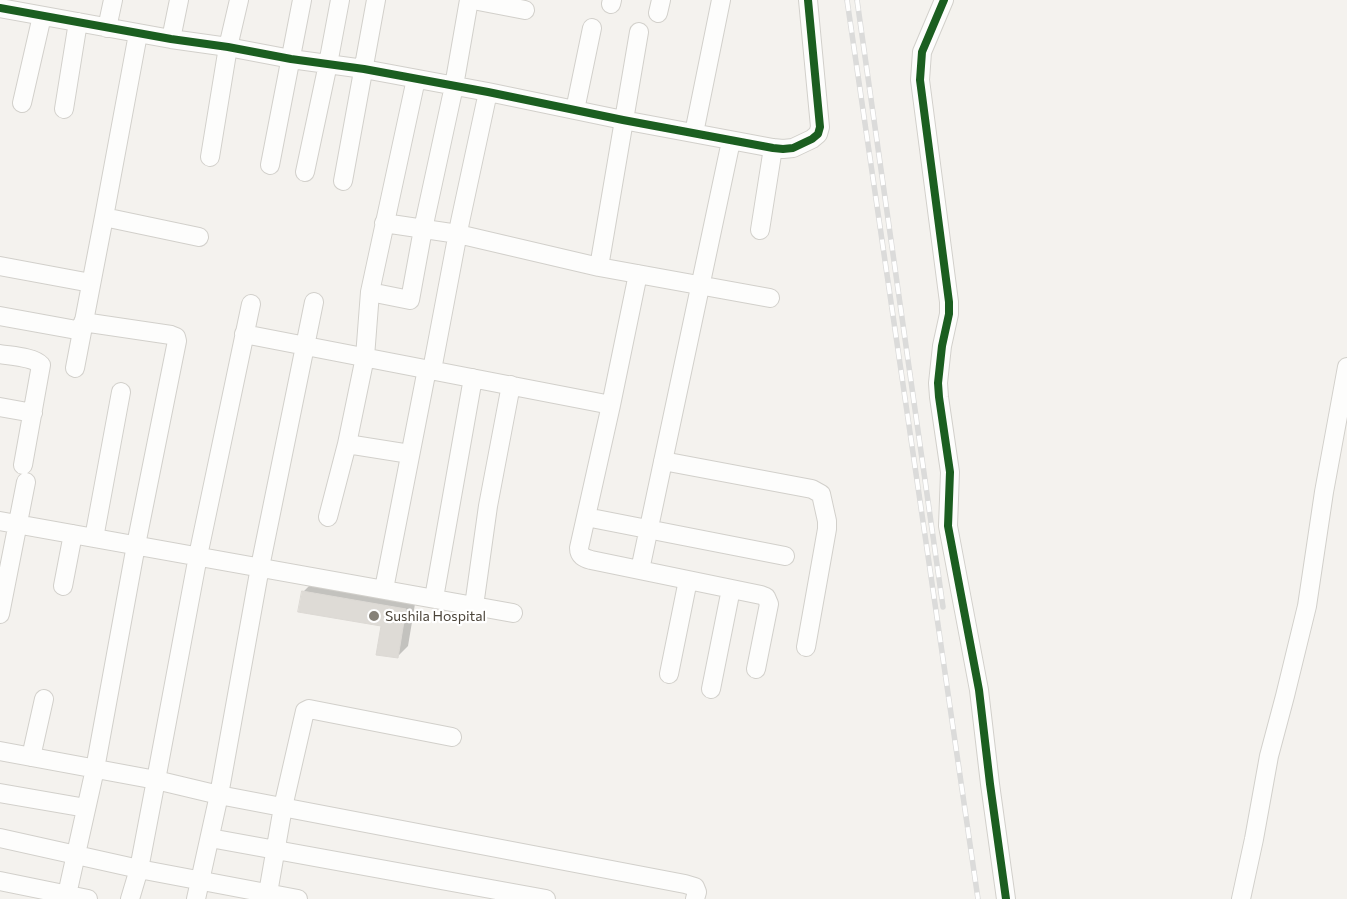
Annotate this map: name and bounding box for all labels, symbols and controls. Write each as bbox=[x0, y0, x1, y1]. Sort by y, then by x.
place label: Sushila Hospital bbox=[385, 608, 486, 624]
marker: Sushila Hospital bbox=[367, 609, 381, 623]

